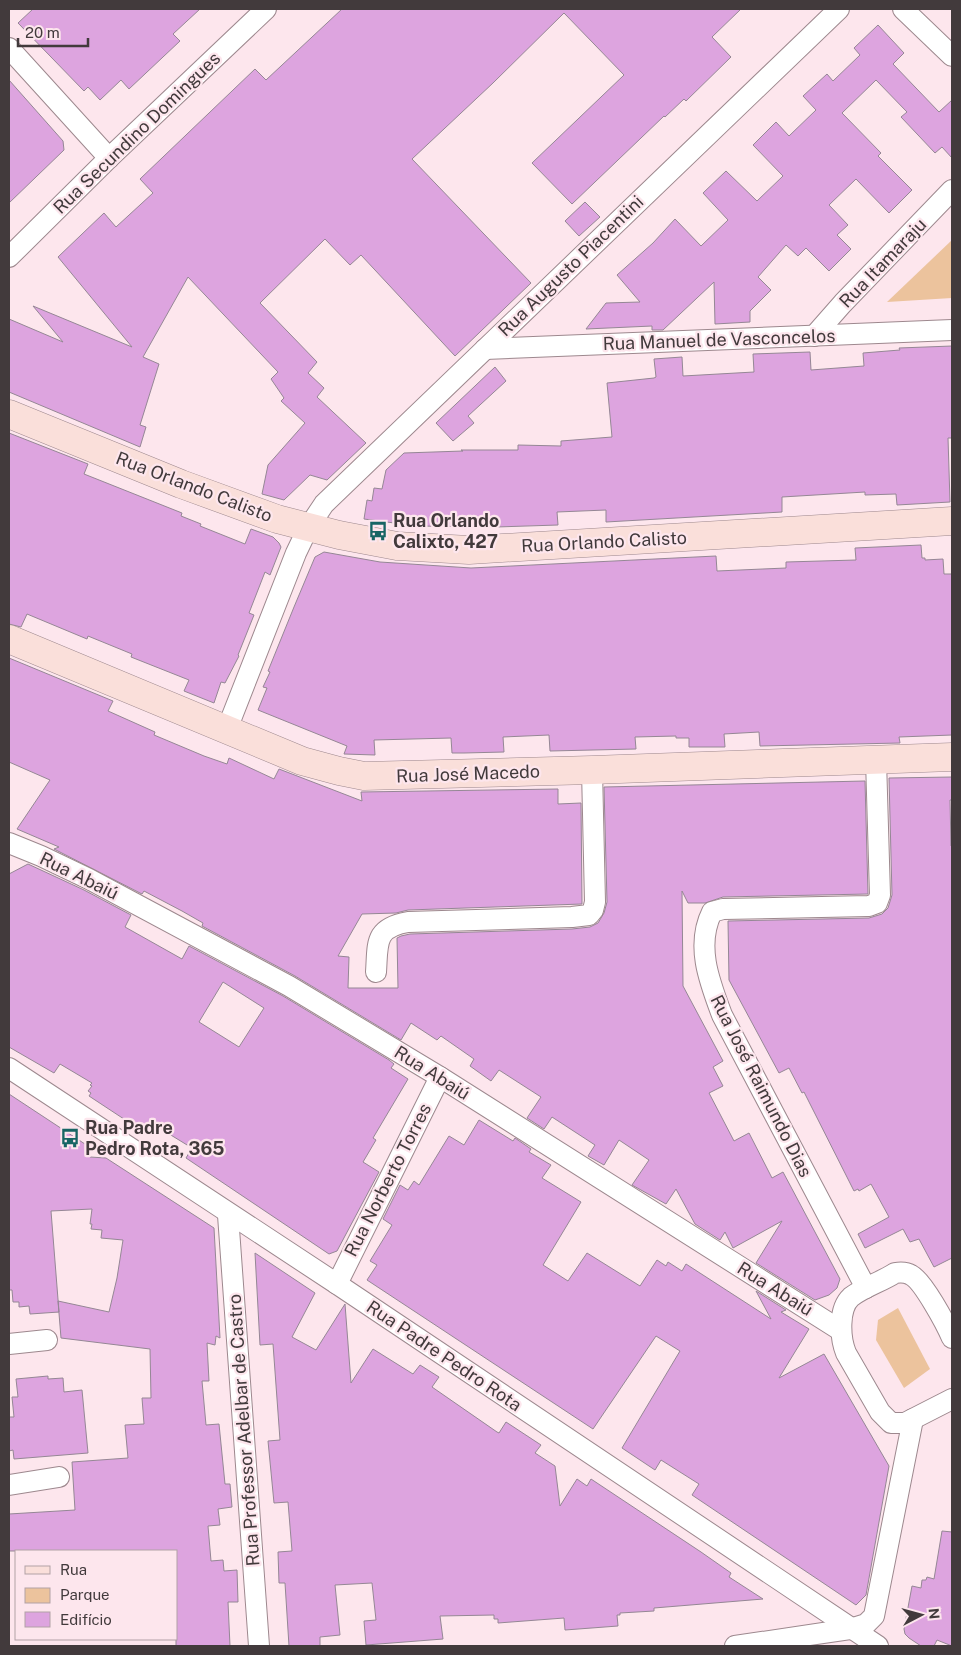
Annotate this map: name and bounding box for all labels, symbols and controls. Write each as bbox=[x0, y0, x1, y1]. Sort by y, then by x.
scale bar bbox=[18, 15, 88, 47]
text: 20 m bbox=[25, 24, 60, 41]
street label: Rua Secundino Domingues bbox=[49, 47, 224, 218]
street label: Rua Augusto Piacentini bbox=[494, 191, 648, 340]
street label: Rua Itamaraju bbox=[835, 214, 930, 312]
street label: Rua Manuel de Vasconcelos bbox=[602, 325, 836, 354]
street label: Rua Orlando Calisto bbox=[113, 447, 275, 526]
place label: Rua Orlando Calixto, 427 bbox=[393, 510, 499, 552]
bus stop icon: Rua Orlando Calixto, 427 bbox=[367, 520, 389, 542]
street label: Rua Orlando Calisto bbox=[521, 527, 687, 556]
street label: Rua José Macedo bbox=[396, 760, 540, 787]
street label: Rua Abaiú bbox=[36, 847, 122, 904]
street label: Rua José Raimundo Dias bbox=[706, 991, 817, 1180]
street label: Rua Abaiú bbox=[391, 1041, 474, 1104]
street label: Rua Norberto Torres bbox=[340, 1100, 435, 1260]
place label: Rua Padre Pedro Rota, 365 bbox=[85, 1117, 224, 1159]
bus stop icon: Rua Padre Pedro Rota, 365 bbox=[59, 1127, 81, 1149]
street label: Rua Abaiú bbox=[734, 1257, 817, 1320]
street label: Rua Professor Adelbar de Castro bbox=[224, 1293, 263, 1567]
street label: Rua Padre Pedro Rota bbox=[363, 1296, 526, 1415]
legend bbox=[15, 1550, 178, 1640]
text: Rua bbox=[60, 1561, 87, 1578]
text: Parque bbox=[60, 1586, 110, 1603]
north arrow bbox=[896, 1590, 946, 1640]
text: N bbox=[925, 1607, 942, 1620]
text: Edifício bbox=[60, 1611, 112, 1628]

